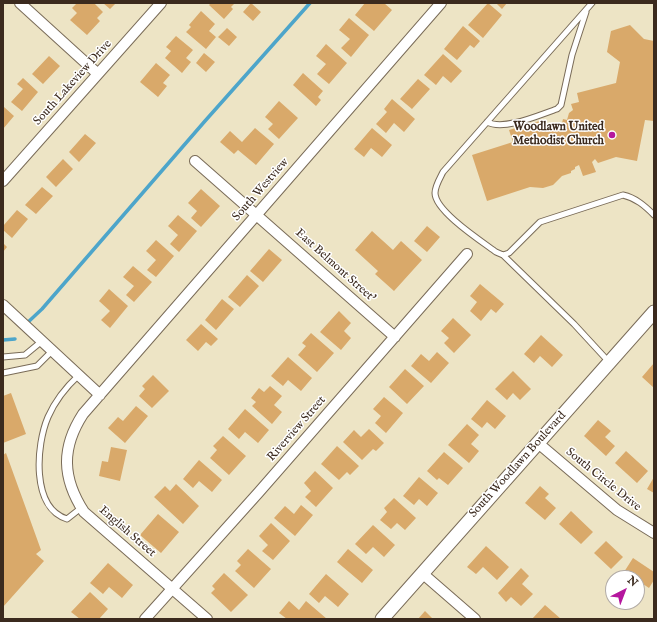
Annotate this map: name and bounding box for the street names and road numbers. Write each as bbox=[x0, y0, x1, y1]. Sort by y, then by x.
street label: South Lakeview Drive bbox=[31, 37, 115, 129]
street label: South Westview bbox=[230, 156, 292, 224]
street label: East Belmont Street' bbox=[292, 226, 378, 306]
street label: Riverview Street bbox=[265, 393, 329, 465]
street label: South Woodlawn Boulevard bbox=[467, 409, 569, 521]
street label: South Circle Drive bbox=[563, 445, 643, 515]
street label: English Street bbox=[96, 503, 158, 561]

